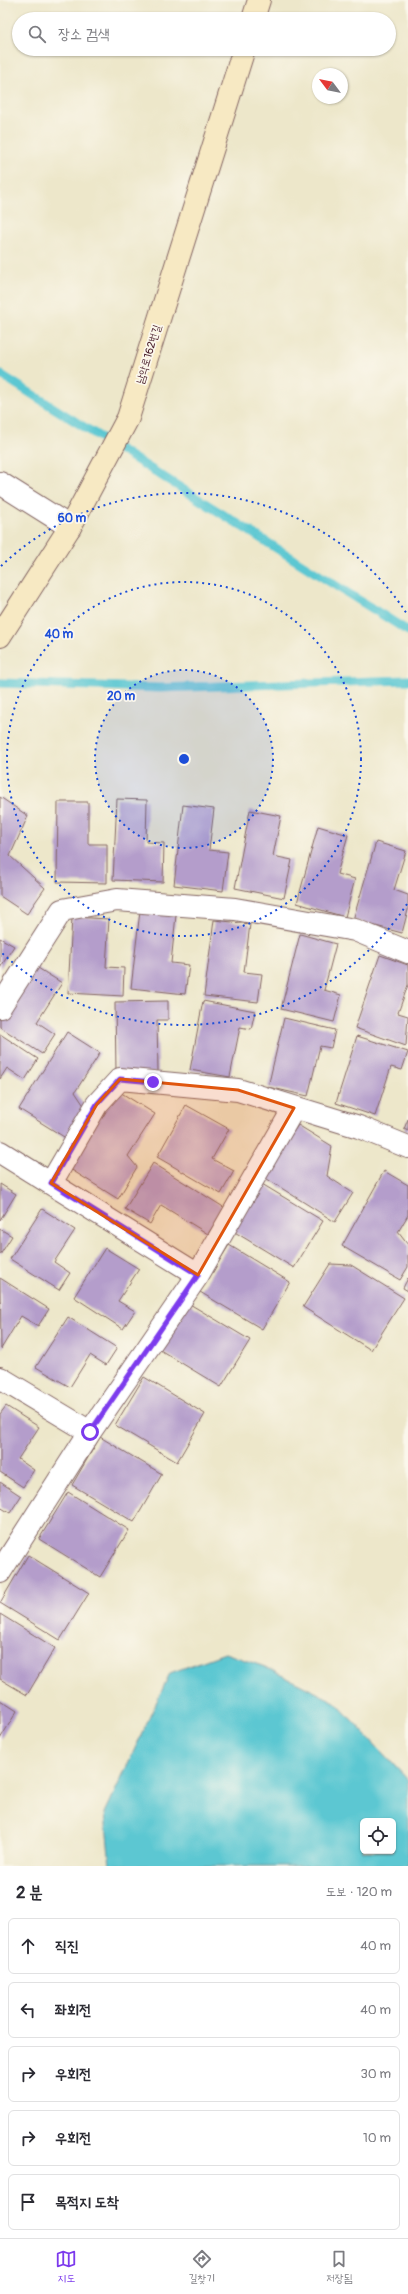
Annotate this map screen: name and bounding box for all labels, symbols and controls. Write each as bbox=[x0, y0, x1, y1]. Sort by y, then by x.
search box bbox=[12, 12, 396, 56]
icon: search bbox=[26, 23, 48, 45]
text: 장소 검색 bbox=[58, 25, 110, 44]
north arrow bbox=[312, 68, 348, 104]
street label: 남악로162번길 bbox=[133, 323, 164, 385]
text: 60 m bbox=[58, 511, 87, 526]
text: 40 m bbox=[44, 627, 74, 642]
text: 20 m bbox=[107, 689, 135, 704]
centre of rings bbox=[177, 752, 191, 766]
route end bbox=[144, 1073, 162, 1091]
route start bbox=[81, 1423, 99, 1441]
map controls bbox=[360, 1818, 396, 1854]
button: locate bbox=[360, 1818, 396, 1854]
text: 2 분 bbox=[16, 1882, 43, 1903]
text: 도보 · 120 m bbox=[326, 1884, 392, 1900]
icon: ahead bbox=[17, 1935, 39, 1957]
text: 직진 bbox=[55, 1937, 79, 1956]
text: 40 m bbox=[360, 1938, 391, 1954]
icon: left bbox=[17, 1999, 39, 2021]
text: 좌회전 bbox=[55, 2001, 91, 2020]
text: 40 m bbox=[360, 2002, 391, 2018]
icon: right bbox=[17, 2063, 39, 2085]
text: 우회전 bbox=[55, 2065, 91, 2084]
text: 30 m bbox=[361, 2066, 391, 2082]
icon: right bbox=[17, 2127, 39, 2149]
text: 우회전 bbox=[55, 2129, 91, 2148]
text: 10 m bbox=[363, 2130, 391, 2146]
icon: arrive bbox=[17, 2191, 39, 2213]
text: 목적지 도착 bbox=[55, 2193, 119, 2212]
tab: 지도 bbox=[55, 2248, 77, 2286]
tab: 길찾기 bbox=[188, 2248, 215, 2286]
tab: 저장됨 bbox=[326, 2248, 353, 2286]

